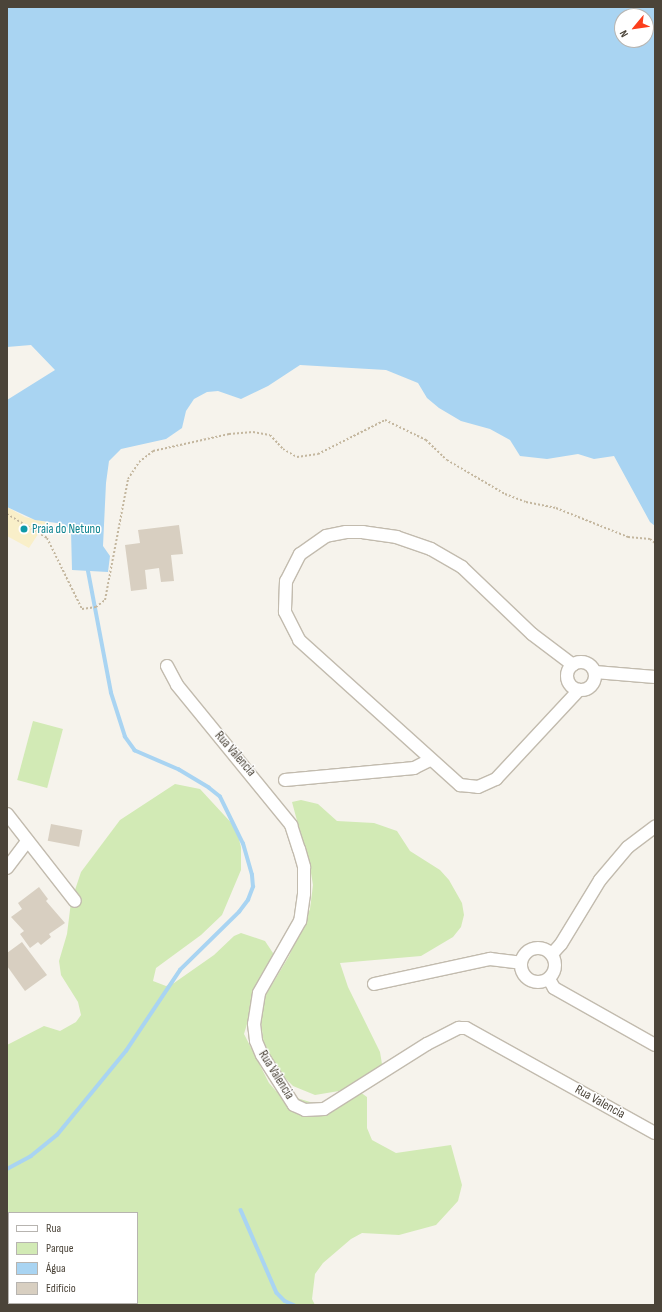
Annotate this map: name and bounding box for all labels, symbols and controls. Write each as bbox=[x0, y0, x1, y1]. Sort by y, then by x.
north arrow bbox=[614, 8, 654, 48]
text: N bbox=[617, 28, 631, 39]
place label: Praia do Netuno bbox=[32, 521, 101, 537]
marker: Praia do Netuno bbox=[19, 524, 29, 534]
street label: Rua Valencia bbox=[211, 728, 259, 780]
street label: Rua Valencia bbox=[255, 1048, 297, 1102]
street label: Rua Valencia bbox=[572, 1082, 628, 1122]
legend bbox=[8, 1212, 138, 1304]
text: Rua bbox=[46, 1221, 61, 1236]
text: Parque bbox=[46, 1241, 74, 1256]
text: Água bbox=[46, 1261, 66, 1276]
text: Edifício bbox=[46, 1281, 76, 1296]

